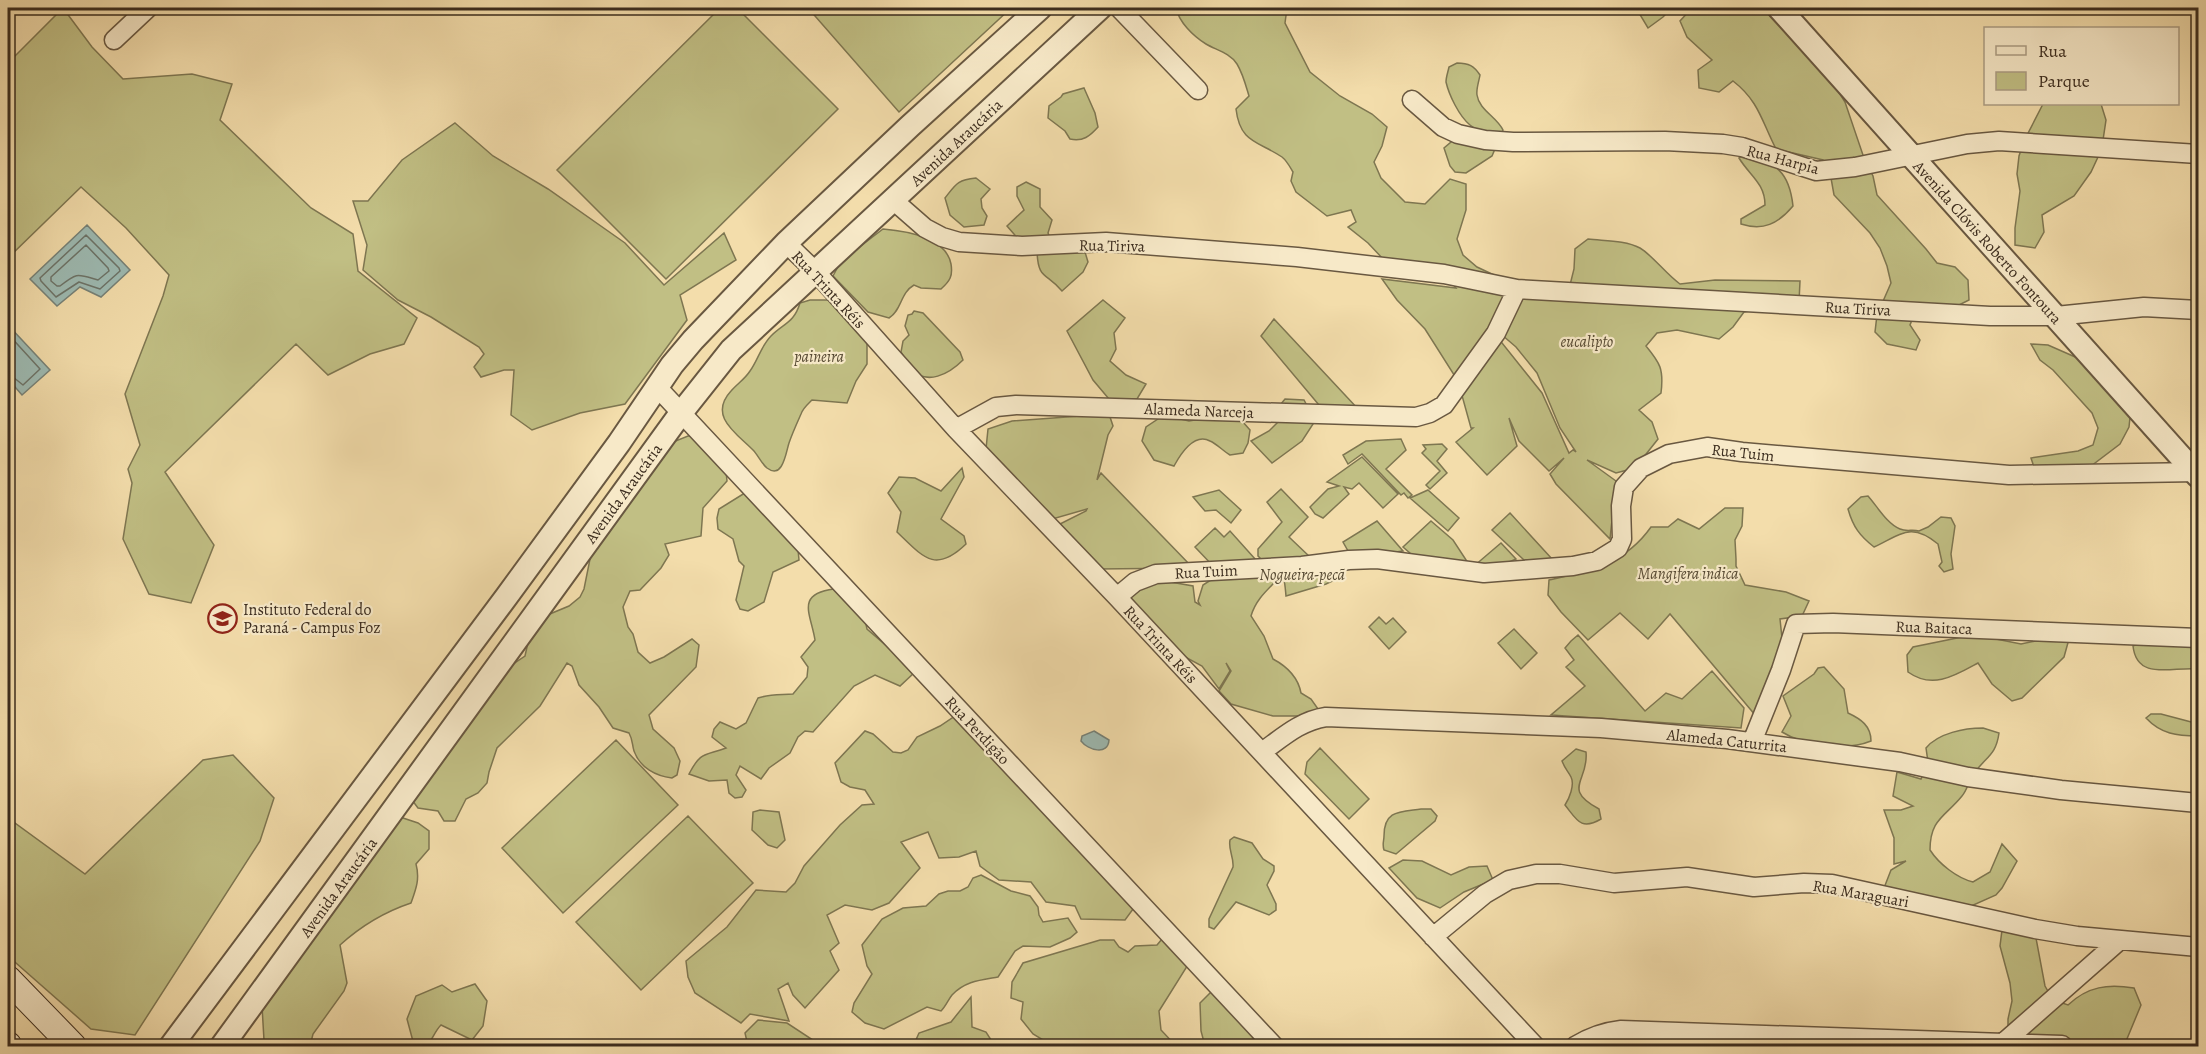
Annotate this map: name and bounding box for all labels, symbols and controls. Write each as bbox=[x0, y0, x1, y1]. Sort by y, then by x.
legend bbox=[1984, 27, 2179, 105]
text: Rua bbox=[2038, 39, 2067, 63]
text: Parque bbox=[2038, 69, 2090, 93]
street label: Avenida Araucária bbox=[905, 94, 1008, 192]
street label: Rua Harpia bbox=[1744, 140, 1822, 180]
street label: Avenida Clóvis Roberto Fontoura bbox=[1907, 155, 2067, 330]
street label: Rua Tiriva bbox=[1079, 234, 1146, 258]
street label: Rua Trinta Réis bbox=[786, 246, 870, 334]
street label: Rua Tiriva bbox=[1824, 296, 1892, 322]
park label: eucalipto bbox=[1561, 331, 1613, 353]
park label: paineira bbox=[793, 346, 844, 368]
street label: Alameda Narceja bbox=[1143, 398, 1255, 424]
street label: Avenida Araucária bbox=[579, 439, 668, 549]
street label: Rua Tuim bbox=[1710, 439, 1776, 467]
street label: Rua Tuim bbox=[1174, 559, 1238, 585]
park label: Mangifera indica bbox=[1638, 563, 1739, 585]
park label: Nogueira-pecã bbox=[1259, 564, 1345, 586]
place label: Instituto Federal do Paraná - Campus Foz bbox=[243, 599, 381, 639]
street label: Rua Trinta Réis bbox=[1118, 601, 1202, 689]
school or university icon: Instituto Federal do Paraná - Campus Foz bbox=[206, 602, 238, 634]
street label: Rua Baitaca bbox=[1895, 616, 1973, 640]
street label: Rua Perdigão bbox=[940, 692, 1015, 770]
street label: Alameda Caturrita bbox=[1665, 724, 1789, 758]
street label: Avenida Araucária bbox=[294, 833, 383, 943]
street label: Rua Maraguari bbox=[1811, 875, 1911, 913]

